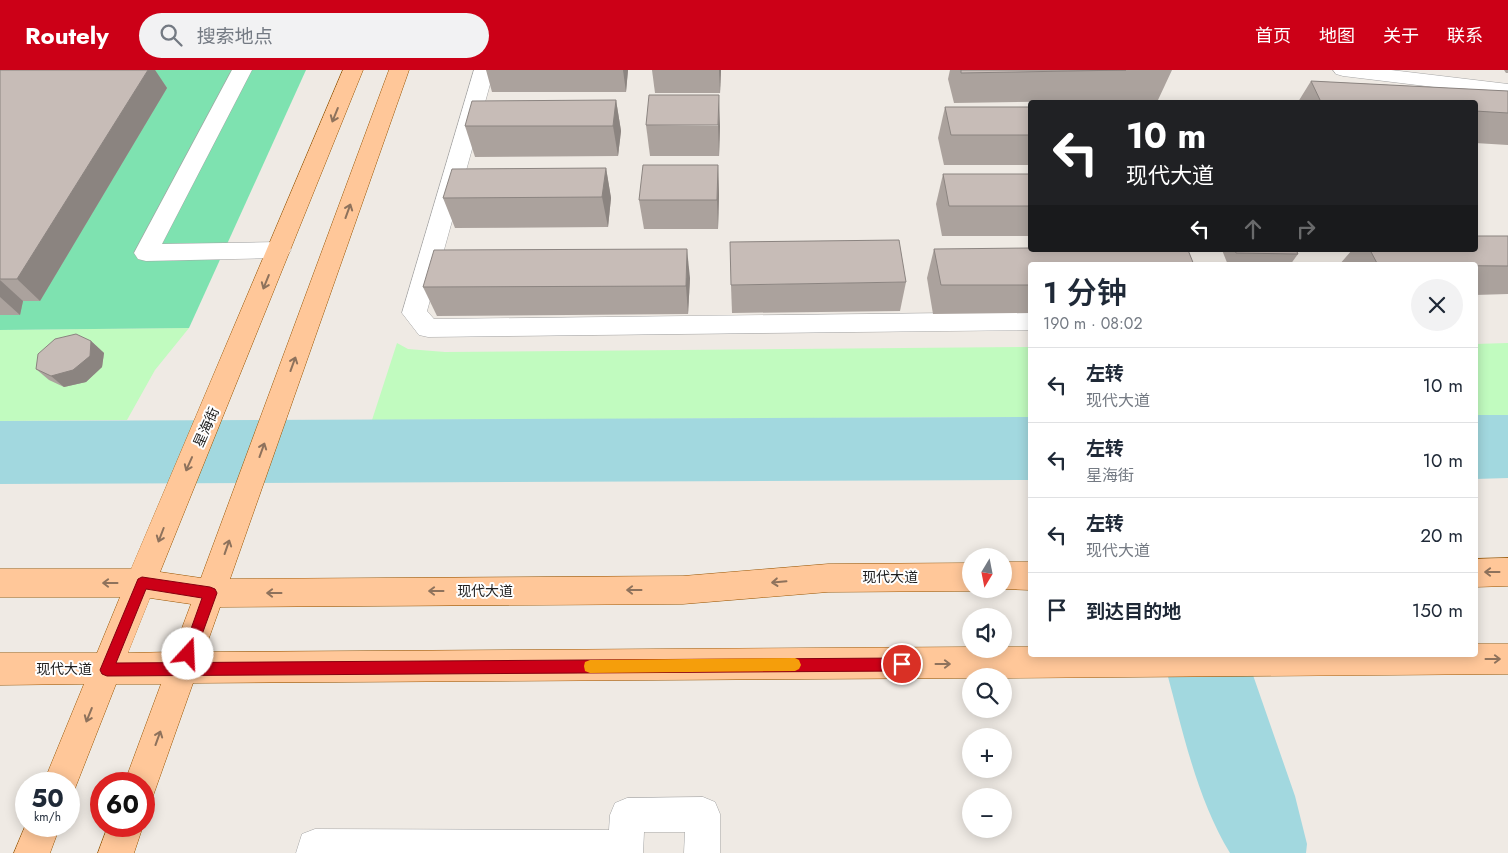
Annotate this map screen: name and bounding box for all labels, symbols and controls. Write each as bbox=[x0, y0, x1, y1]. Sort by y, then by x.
search box bbox=[139, 13, 489, 58]
text: Routely bbox=[25, 18, 109, 53]
icon: search bbox=[157, 21, 185, 49]
text: 搜索地点 bbox=[197, 23, 273, 50]
text: 首页 bbox=[1255, 23, 1291, 49]
text: 地图 bbox=[1319, 23, 1355, 49]
text: 关于 bbox=[1383, 23, 1419, 49]
text: 联系 bbox=[1447, 23, 1483, 49]
one-way arrow bbox=[329, 107, 339, 122]
text: 10 m bbox=[1126, 111, 1206, 161]
icon: left bbox=[1043, 120, 1108, 185]
text: 现代大道 bbox=[1126, 159, 1214, 191]
one-way arrow bbox=[344, 204, 353, 219]
icon: left bbox=[1186, 215, 1214, 243]
icon: ahead bbox=[1239, 215, 1267, 243]
icon: right bbox=[1292, 215, 1320, 243]
text: 1 分钟 bbox=[1043, 271, 1127, 314]
one-way arrow bbox=[261, 274, 271, 289]
button: close bbox=[1411, 279, 1463, 331]
text: 190 m · 08:02 bbox=[1043, 312, 1143, 335]
one-way arrow bbox=[289, 357, 298, 372]
text: 左转 bbox=[1086, 360, 1124, 387]
icon: left bbox=[1043, 371, 1071, 399]
text: 10 m bbox=[1423, 372, 1463, 399]
text: 现代大道 bbox=[1086, 389, 1150, 412]
street label: 星海街 bbox=[188, 404, 224, 450]
text: 左转 bbox=[1086, 435, 1124, 462]
one-way arrow bbox=[258, 442, 267, 458]
icon: left bbox=[1043, 446, 1071, 474]
text: 10 m bbox=[1423, 447, 1463, 474]
one-way arrow bbox=[184, 456, 194, 471]
text: 星海街 bbox=[1086, 464, 1134, 487]
text: 左转 bbox=[1086, 510, 1124, 537]
icon: left bbox=[1043, 521, 1071, 549]
text: 20 m bbox=[1420, 522, 1463, 549]
one-way arrow bbox=[156, 527, 165, 543]
text: 现代大道 bbox=[1086, 539, 1150, 562]
one-way arrow bbox=[223, 540, 232, 555]
north arrow bbox=[962, 548, 1012, 598]
map controls bbox=[962, 548, 1012, 838]
street label: 现代大道 bbox=[862, 567, 918, 587]
one-way arrow bbox=[1484, 567, 1500, 577]
one-way arrow bbox=[772, 577, 788, 586]
one-way arrow bbox=[102, 578, 118, 588]
street label: 现代大道 bbox=[457, 581, 513, 601]
one-way arrow bbox=[626, 585, 642, 595]
one-way arrow bbox=[429, 587, 445, 596]
one-way arrow bbox=[266, 588, 282, 598]
icon: arrive bbox=[1043, 596, 1071, 624]
text: 150 m bbox=[1412, 597, 1463, 624]
text: 到达目的地 bbox=[1086, 598, 1181, 625]
button: sound bbox=[962, 608, 1012, 658]
position arrow bbox=[161, 627, 213, 679]
pin bbox=[881, 643, 923, 685]
icon: arrive bbox=[888, 650, 916, 678]
one-way arrow bbox=[1484, 654, 1500, 664]
street label: 现代大道 bbox=[36, 659, 92, 679]
one-way arrow bbox=[935, 659, 951, 669]
button: search bbox=[962, 668, 1012, 718]
one-way arrow bbox=[83, 707, 93, 722]
button: + bbox=[962, 728, 1012, 778]
one-way arrow bbox=[154, 731, 163, 746]
speed limit sign: 60 bbox=[90, 772, 155, 837]
text: 50 bbox=[31, 780, 64, 816]
button: − bbox=[962, 788, 1012, 838]
text: km/h bbox=[34, 808, 61, 826]

